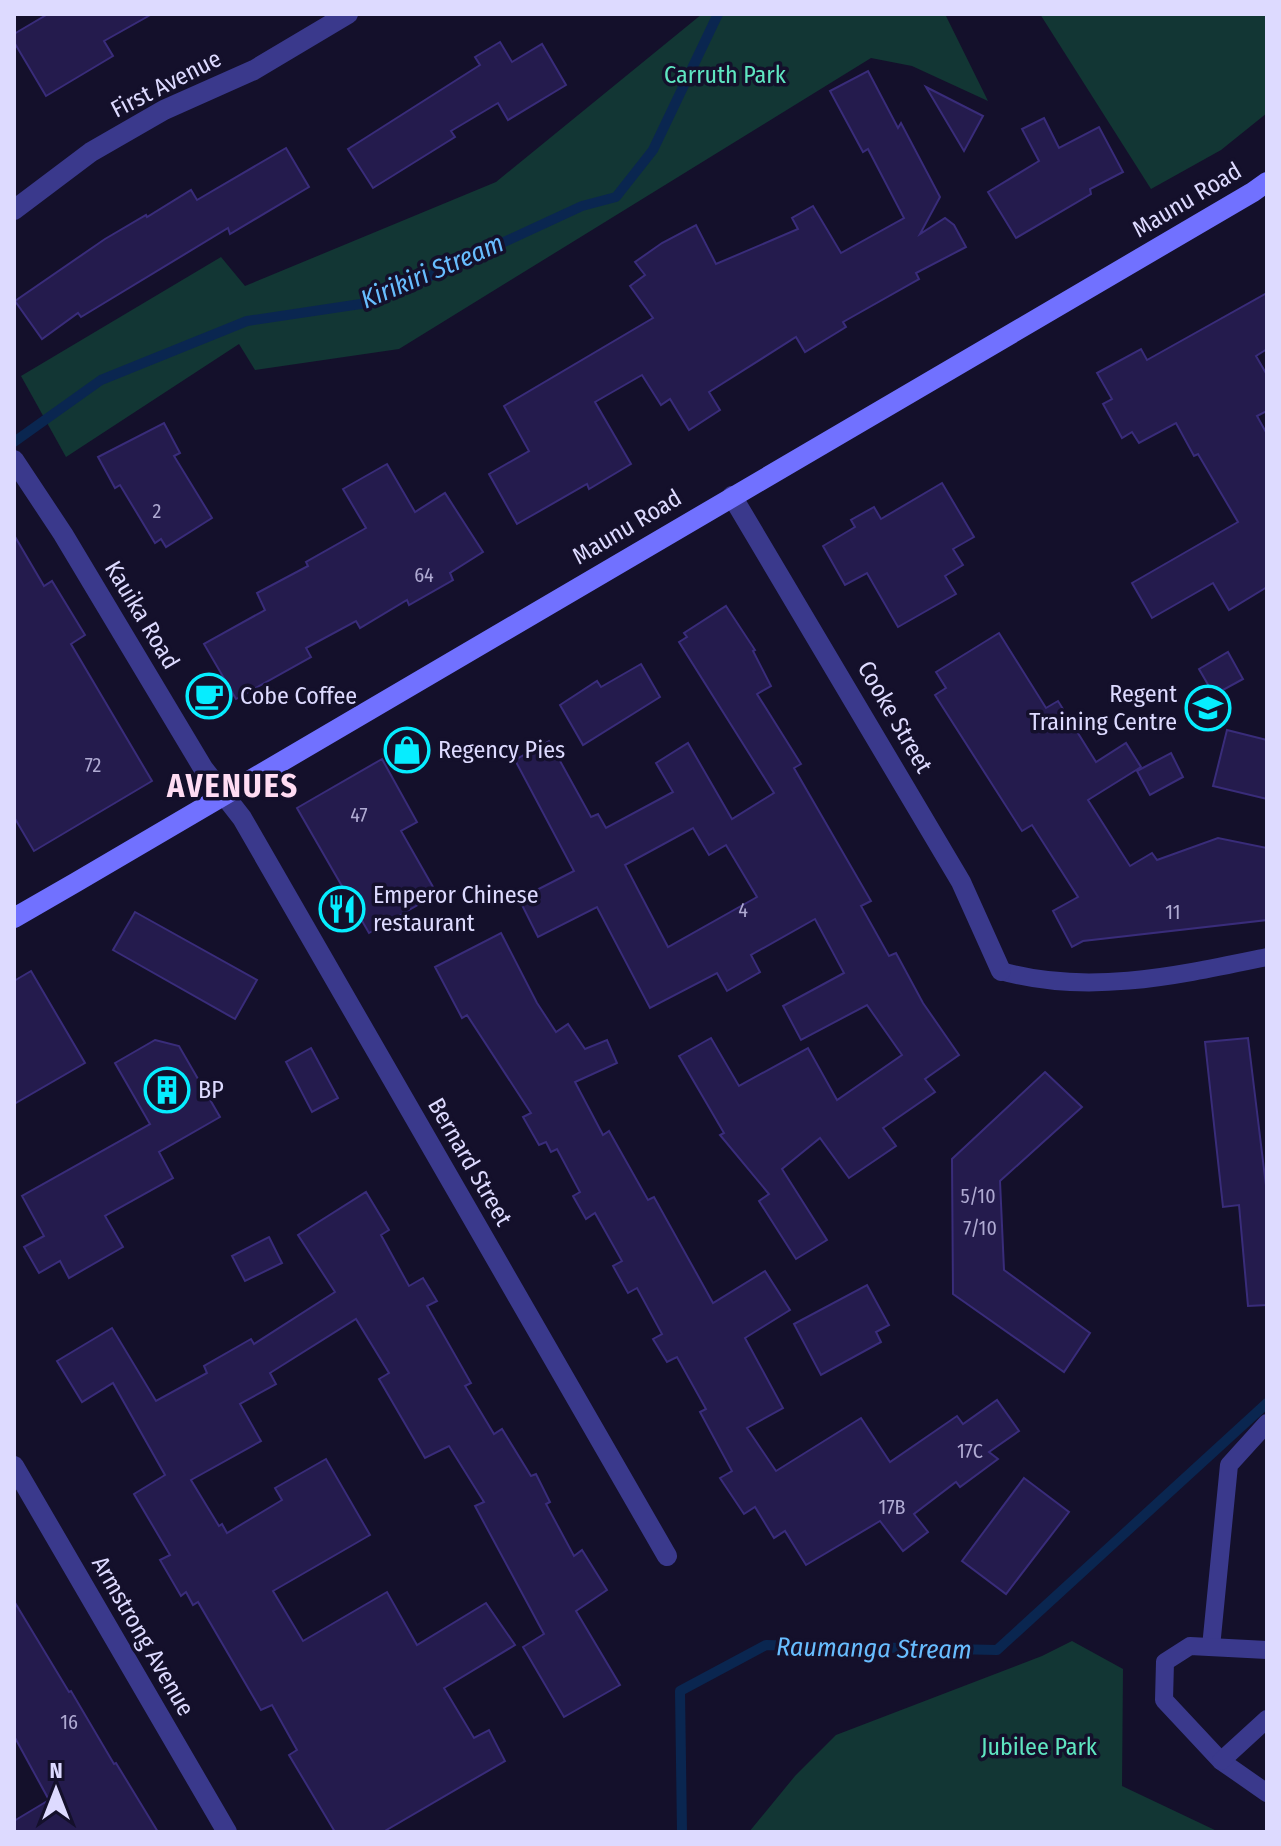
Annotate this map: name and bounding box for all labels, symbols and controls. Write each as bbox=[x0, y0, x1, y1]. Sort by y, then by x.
street label: First Avenue bbox=[106, 44, 226, 124]
park label: Carruth Park bbox=[664, 61, 787, 89]
street label: Maunu Road bbox=[1128, 157, 1246, 243]
water label: Kirikiri Stream bbox=[356, 228, 508, 315]
street label: Maunu Road bbox=[568, 484, 686, 570]
house number: 2 bbox=[153, 499, 162, 523]
street label: Kauika Road bbox=[99, 556, 185, 674]
house number: 64 bbox=[414, 563, 434, 587]
street label: Cooke Street bbox=[852, 656, 938, 778]
cafe icon: Cobe Coffee bbox=[185, 672, 233, 720]
place label: Regent Training Centre bbox=[1029, 680, 1177, 736]
place label: Cobe Coffee bbox=[240, 682, 357, 710]
school or university icon: Regent Training Centre bbox=[1184, 684, 1232, 732]
shop icon: Regency Pies bbox=[383, 726, 431, 774]
place label: Regency Pies bbox=[438, 736, 565, 764]
house number: 72 bbox=[85, 753, 102, 777]
district label: AVENUES bbox=[166, 767, 299, 805]
house number: 47 bbox=[350, 803, 368, 827]
place label: Emperor Chinese restaurant bbox=[373, 881, 539, 937]
restaurant icon: Emperor Chinese restaurant bbox=[318, 885, 366, 933]
house number: 4 bbox=[738, 898, 748, 922]
house number: 11 bbox=[1165, 900, 1181, 924]
building icon: BP bbox=[143, 1066, 191, 1114]
place label: BP bbox=[198, 1076, 224, 1104]
street label: Bernard Street bbox=[422, 1093, 518, 1231]
house number: 5/10 bbox=[960, 1184, 996, 1208]
house number: 7/10 bbox=[963, 1216, 997, 1240]
house number: 17C bbox=[957, 1439, 983, 1463]
house number: 17B bbox=[879, 1495, 905, 1519]
street label: Armstrong Avenue bbox=[86, 1551, 200, 1721]
water label: Raumanga Stream bbox=[776, 1631, 972, 1666]
house number: 16 bbox=[60, 1710, 78, 1734]
park label: Jubilee Park bbox=[981, 1733, 1098, 1761]
north arrow bbox=[16, 1750, 96, 1830]
text: N bbox=[49, 1757, 63, 1784]

